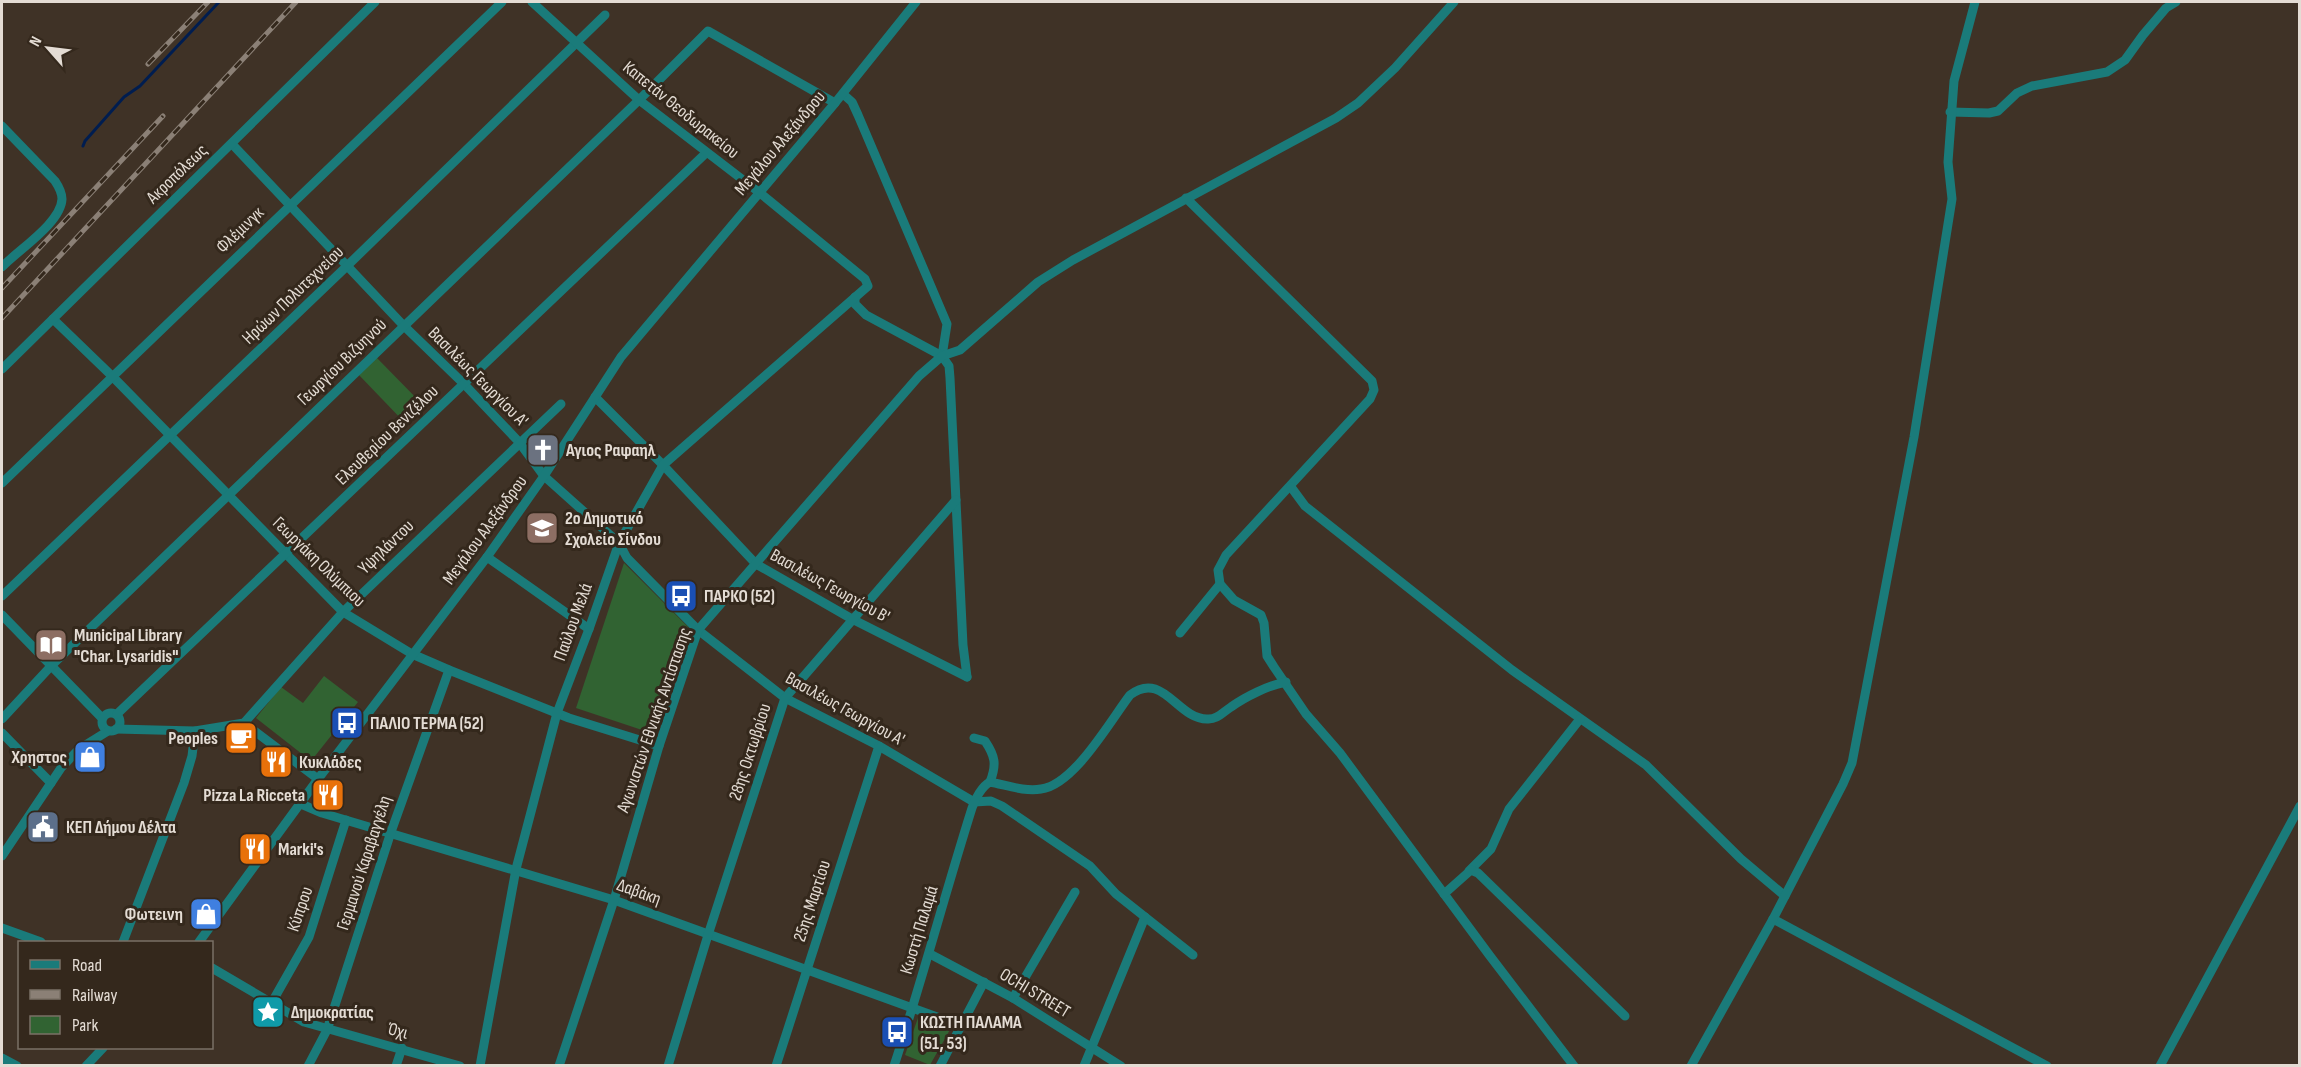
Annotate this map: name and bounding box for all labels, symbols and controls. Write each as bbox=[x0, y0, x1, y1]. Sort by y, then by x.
north arrow bbox=[18, 18, 78, 78]
text: N bbox=[26, 33, 46, 50]
street label: Καπετάν Θεοδωρακείου bbox=[619, 57, 743, 163]
street label: Μεγάλου Αλεξάνδρου bbox=[730, 87, 830, 199]
street label: Ακροπόλεως bbox=[141, 140, 212, 209]
street label: Φλέμινγκ bbox=[212, 202, 268, 258]
street label: Ηρώων Πολυτεχνείου bbox=[238, 241, 348, 349]
street label: Γεωργίου Βιζυηνού bbox=[293, 314, 391, 410]
street label: Βασιλέως Γεωργίου Α' bbox=[424, 323, 533, 432]
street label: Ελευθερίου Βενιζέλου bbox=[331, 381, 443, 489]
church icon: Αγιος Ραφαηλ bbox=[525, 432, 561, 468]
place label: Αγιος Ραφαηλ bbox=[565, 440, 656, 461]
street label: Μεγάλου Αλεξάνδρου bbox=[438, 471, 532, 589]
place label: 2o Δημοτικό Σχολείο Σίνδου bbox=[565, 508, 661, 550]
school or university icon: 2o Δημοτικό Σχολείο Σίνδου bbox=[524, 510, 560, 546]
street label: Γεωργάκη Ολύμπιου bbox=[268, 513, 370, 611]
street label: Υψηλάντου bbox=[354, 516, 418, 578]
street label: Βασιλέως Γεωργίου Β' bbox=[767, 545, 893, 628]
bus stop icon: ΠΑΡΚΟ (52) bbox=[663, 578, 699, 614]
street label: Παύλου Μελά bbox=[549, 580, 597, 664]
place label: ΠΑΡΚΟ (52) bbox=[704, 586, 775, 607]
place label: Municipal Library "Char. Lysaridis" bbox=[74, 625, 183, 667]
street label: Αγωνιστών Εθνικής Αντίστασης bbox=[612, 625, 696, 816]
library icon: Municipal Library "Char. Lysaridis" bbox=[33, 627, 69, 663]
street label: Βασιλέως Γεωργίου Α' bbox=[782, 668, 908, 750]
street label: 28ης Οκτωβρίου bbox=[724, 701, 776, 803]
bus stop icon: ΠΑΛΙΟ ΤΕΡΜΑ (52) bbox=[329, 705, 365, 741]
place label: ΠΑΛΙΟ ΤΕΡΜΑ (52) bbox=[370, 713, 484, 734]
cafe icon: Peoples bbox=[223, 720, 259, 756]
place label: Peoples bbox=[168, 728, 218, 749]
shop icon: Χρηστος bbox=[72, 739, 108, 775]
restaurant icon: Κυκλάδες bbox=[258, 744, 294, 780]
place label: Χρηστος bbox=[10, 747, 67, 768]
place label: Κυκλάδες bbox=[299, 752, 362, 773]
restaurant icon: Pizza La Ricceta bbox=[310, 777, 346, 813]
place label: Pizza La Ricceta bbox=[203, 785, 305, 806]
street label: Γερμανού Καραβαγγέλη bbox=[332, 793, 396, 933]
public building icon: ΚΕΠ Δήμου Δέλτα bbox=[25, 809, 61, 845]
place label: ΚΕΠ Δήμου Δέλτα bbox=[66, 817, 176, 838]
restaurant icon: Marki's bbox=[237, 831, 273, 867]
place label: Marki's bbox=[278, 839, 324, 860]
street label: 25ης Μαρτίου bbox=[789, 858, 835, 944]
street label: Δαβάκη bbox=[614, 874, 664, 910]
street label: Κωστή Παλαμά bbox=[896, 883, 943, 977]
street label: Κύπρου bbox=[283, 884, 317, 934]
shop icon: Φωτεινη bbox=[188, 896, 224, 932]
place label: Φωτεινη bbox=[125, 904, 183, 925]
legend bbox=[18, 941, 213, 1049]
text: Road bbox=[72, 955, 102, 976]
street label: OCHI STREET bbox=[996, 964, 1074, 1022]
text: Railway bbox=[72, 985, 117, 1006]
place icon: Δημοκρατίας bbox=[250, 994, 286, 1030]
place label: Δημοκρατίας bbox=[291, 1002, 374, 1023]
place label: ΚΩΣΤΗ ΠΑΛΑΜΑ (51, 53) bbox=[920, 1012, 1022, 1054]
bus stop icon: ΚΩΣΤΗ ΠΑΛΑΜΑ (51, 53) bbox=[879, 1014, 915, 1050]
text: Park bbox=[72, 1015, 98, 1036]
street label: Όχι bbox=[384, 1018, 411, 1044]

